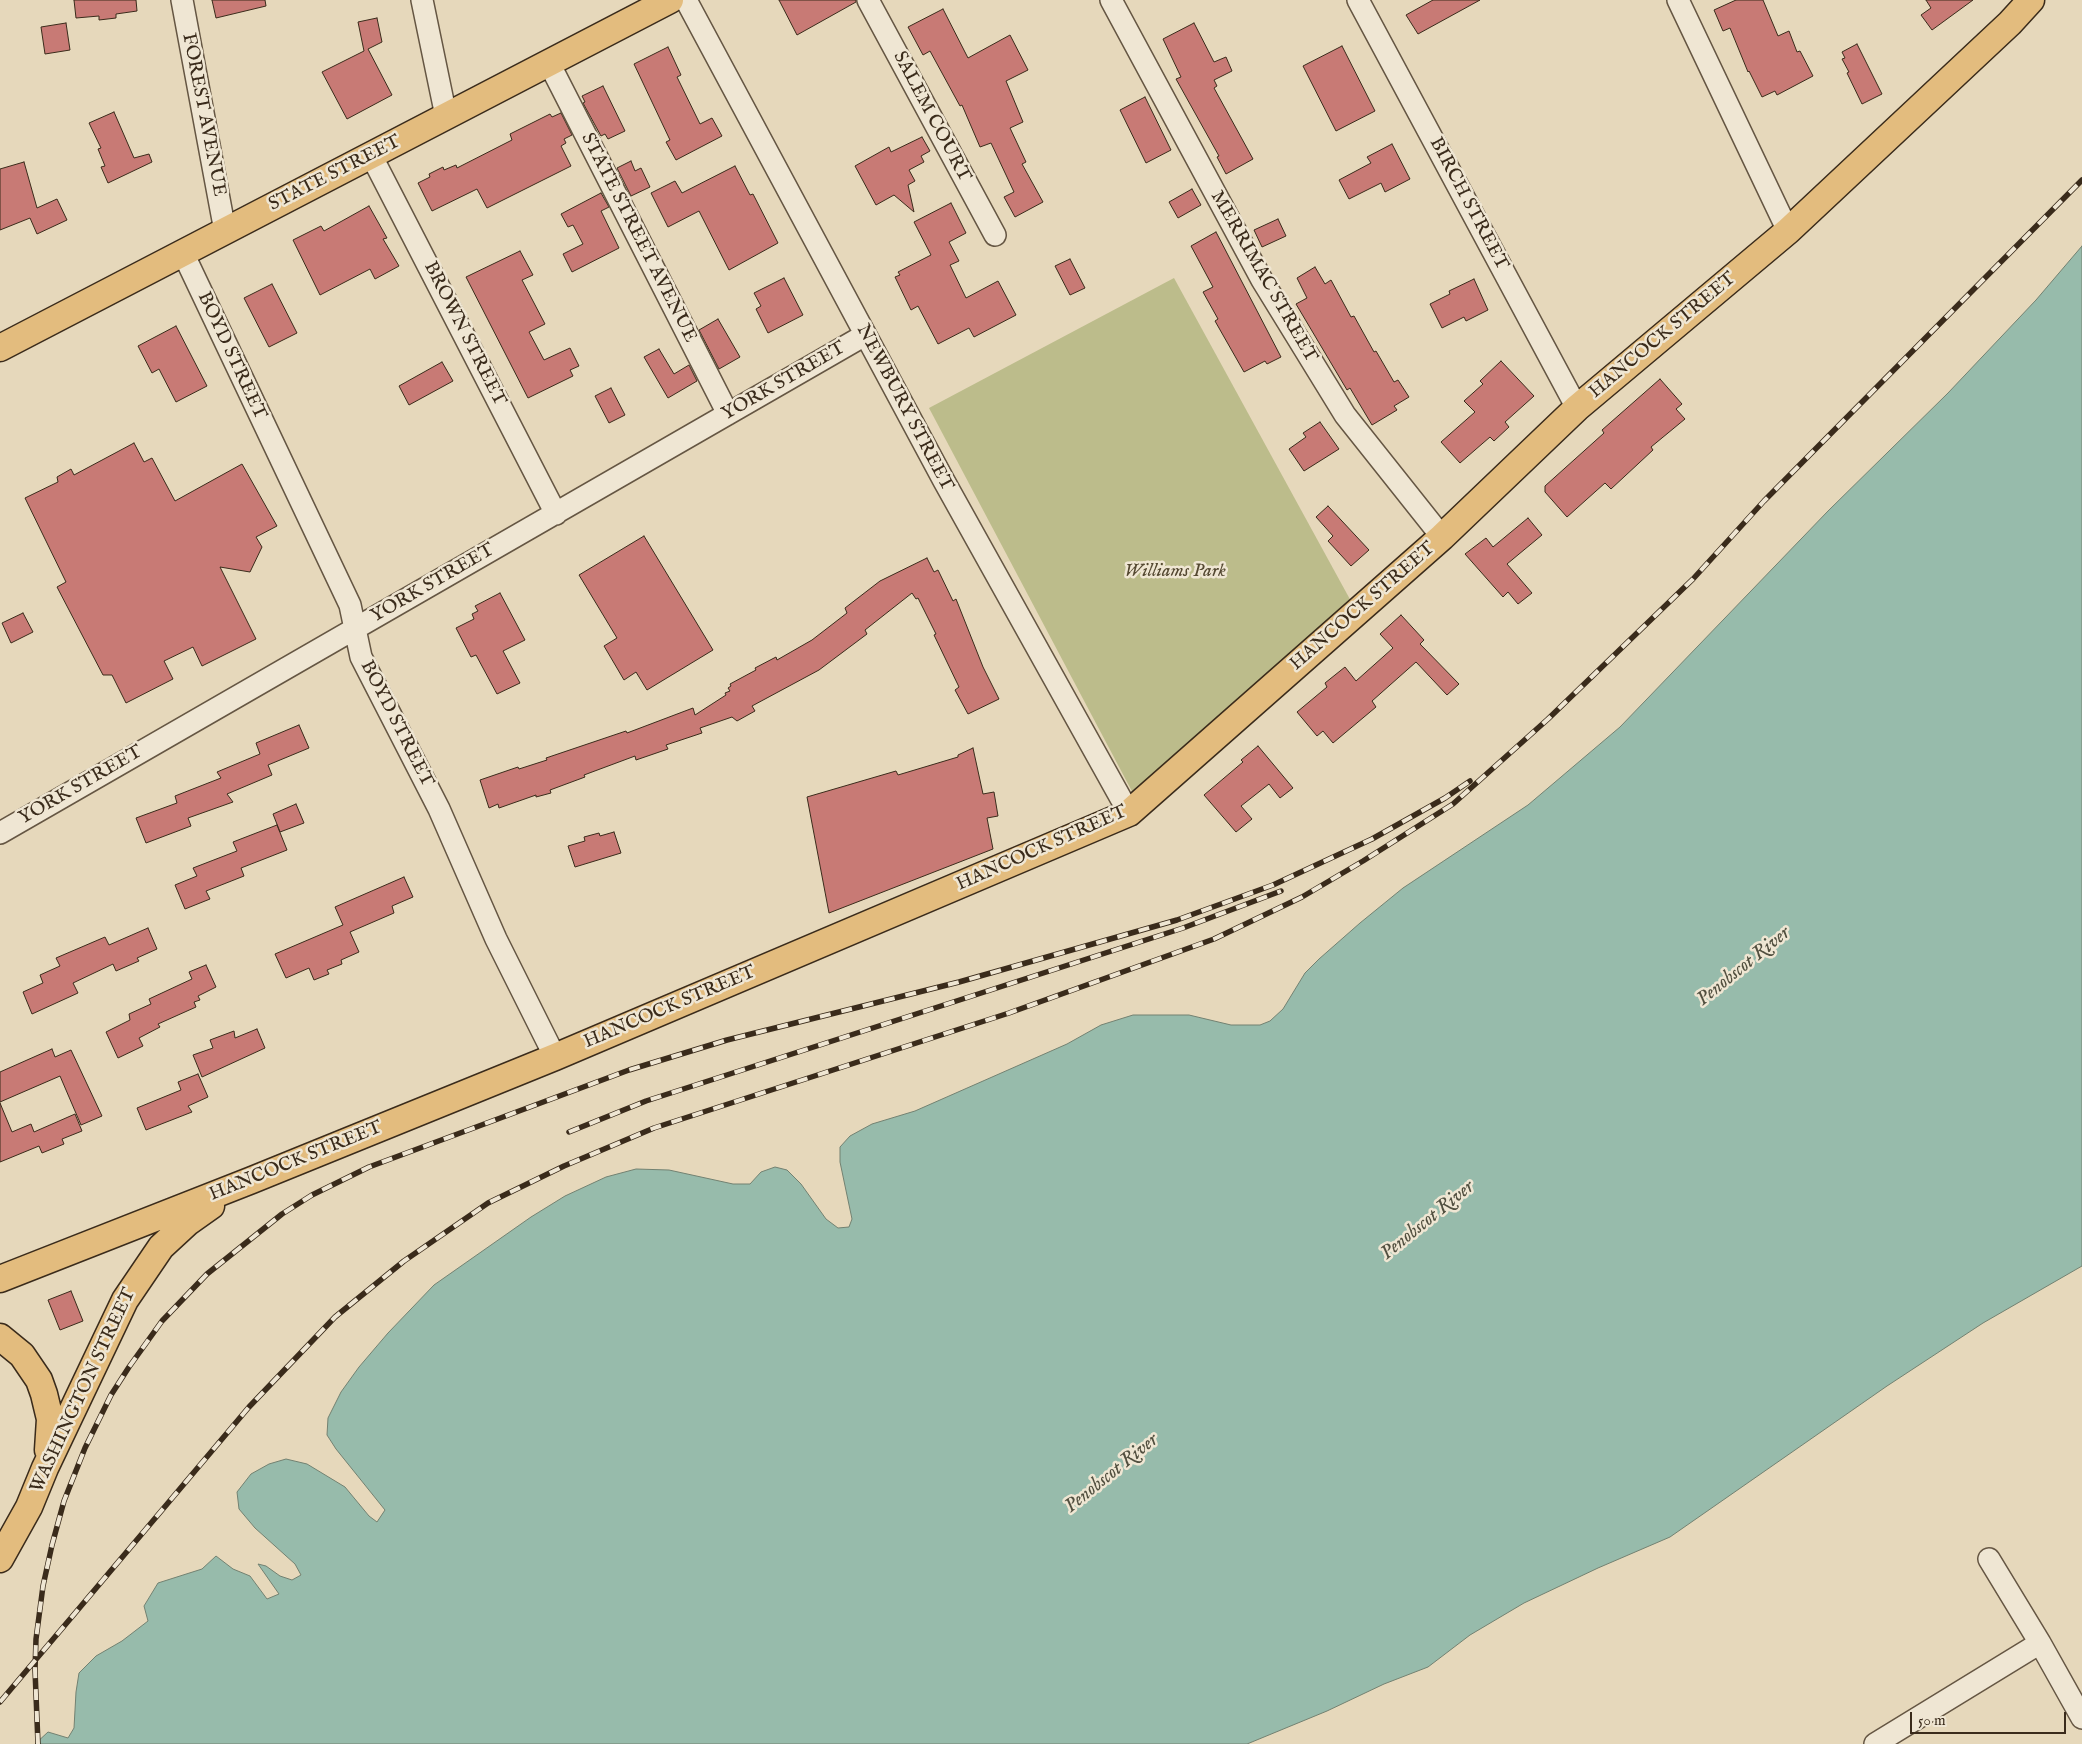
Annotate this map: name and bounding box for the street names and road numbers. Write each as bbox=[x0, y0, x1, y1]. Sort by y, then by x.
street label: FOREST AVENUE bbox=[176, 31, 230, 199]
street label: SALEM COURT bbox=[887, 48, 975, 186]
street label: STATE STREET AVENUE bbox=[575, 129, 701, 347]
street label: STATE STREET bbox=[265, 131, 405, 217]
street label: BIRCH STREET bbox=[1423, 134, 1513, 274]
street label: MERRIMAC STREET bbox=[1205, 187, 1321, 367]
street label: BROWN STREET bbox=[418, 258, 510, 410]
street label: HANCOCK STREET bbox=[1585, 268, 1741, 404]
street label: BOYD STREET bbox=[191, 288, 271, 424]
street label: NEWBURY STREET bbox=[850, 321, 958, 495]
street label: YORK STREET bbox=[718, 337, 850, 427]
street label: HANCOCK STREET bbox=[1286, 538, 1440, 676]
street label: YORK STREET bbox=[367, 539, 499, 629]
street label: BOYD STREET bbox=[354, 657, 438, 791]
street label: YORK STREET bbox=[15, 741, 147, 831]
street label: HANCOCK STREET bbox=[953, 801, 1131, 897]
street label: HANCOCK STREET bbox=[581, 962, 759, 1054]
street label: HANCOCK STREET bbox=[206, 1117, 386, 1207]
street label: WASHINGTON STREET bbox=[26, 1285, 142, 1497]

